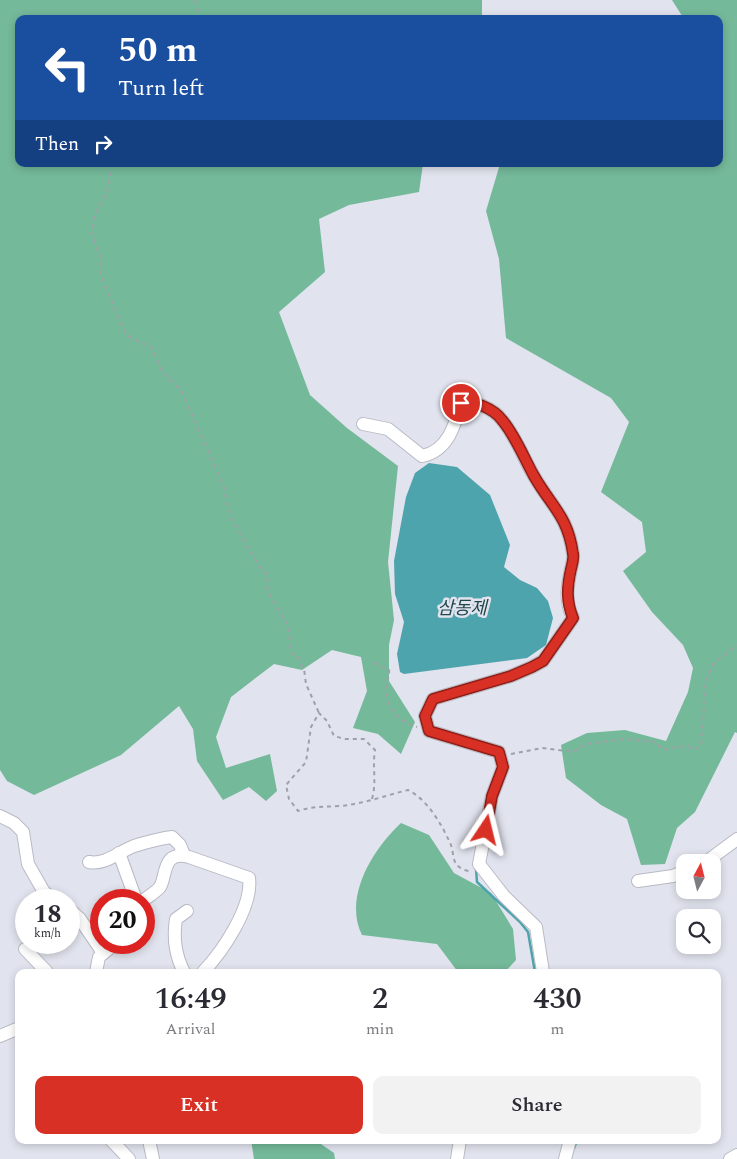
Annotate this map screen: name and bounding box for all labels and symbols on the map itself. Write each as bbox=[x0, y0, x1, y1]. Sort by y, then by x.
pin bbox=[440, 382, 482, 424]
water label: 삼동제 bbox=[437, 595, 489, 622]
position arrow bbox=[459, 803, 511, 855]
north arrow bbox=[676, 854, 721, 899]
speed limit sign: 20 bbox=[90, 889, 155, 954]

